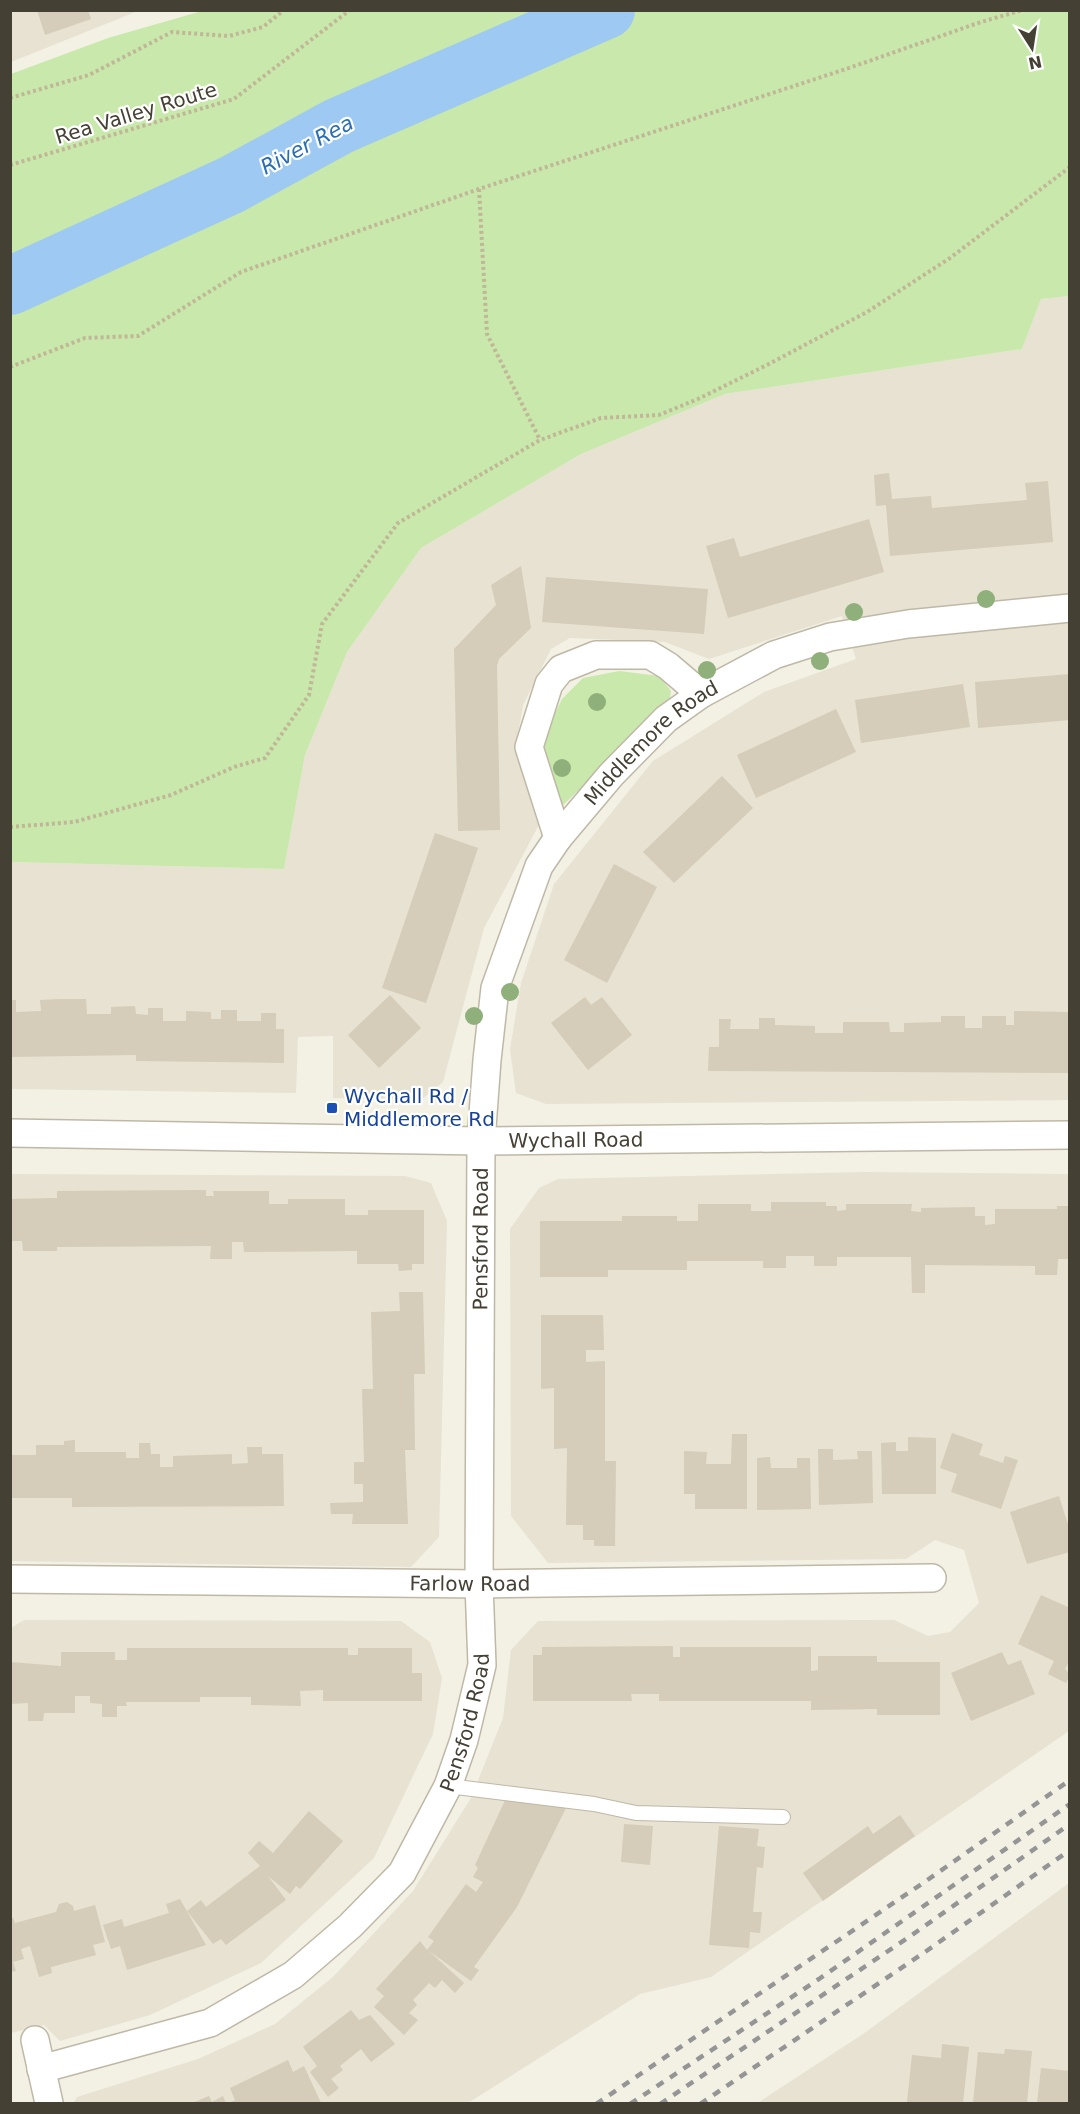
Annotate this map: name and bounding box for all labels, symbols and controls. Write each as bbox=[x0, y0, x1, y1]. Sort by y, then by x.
north arrow bbox=[1002, 18, 1062, 78]
text: N bbox=[1026, 51, 1044, 73]
street label: Rea Valley Route bbox=[52, 77, 220, 149]
water label: River Rea bbox=[257, 111, 357, 179]
street label: Middlemore Road bbox=[579, 675, 722, 810]
place label: Wychall Rd / Middlemore Rd bbox=[344, 1084, 495, 1131]
marker: Wychall Rd / Middlemore Rd bbox=[325, 1101, 339, 1115]
street label: Wychall Road bbox=[508, 1127, 644, 1153]
street label: Pensford Road bbox=[468, 1167, 493, 1310]
street label: Farlow Road bbox=[409, 1571, 531, 1596]
street label: Pensford Road bbox=[435, 1653, 494, 1795]

